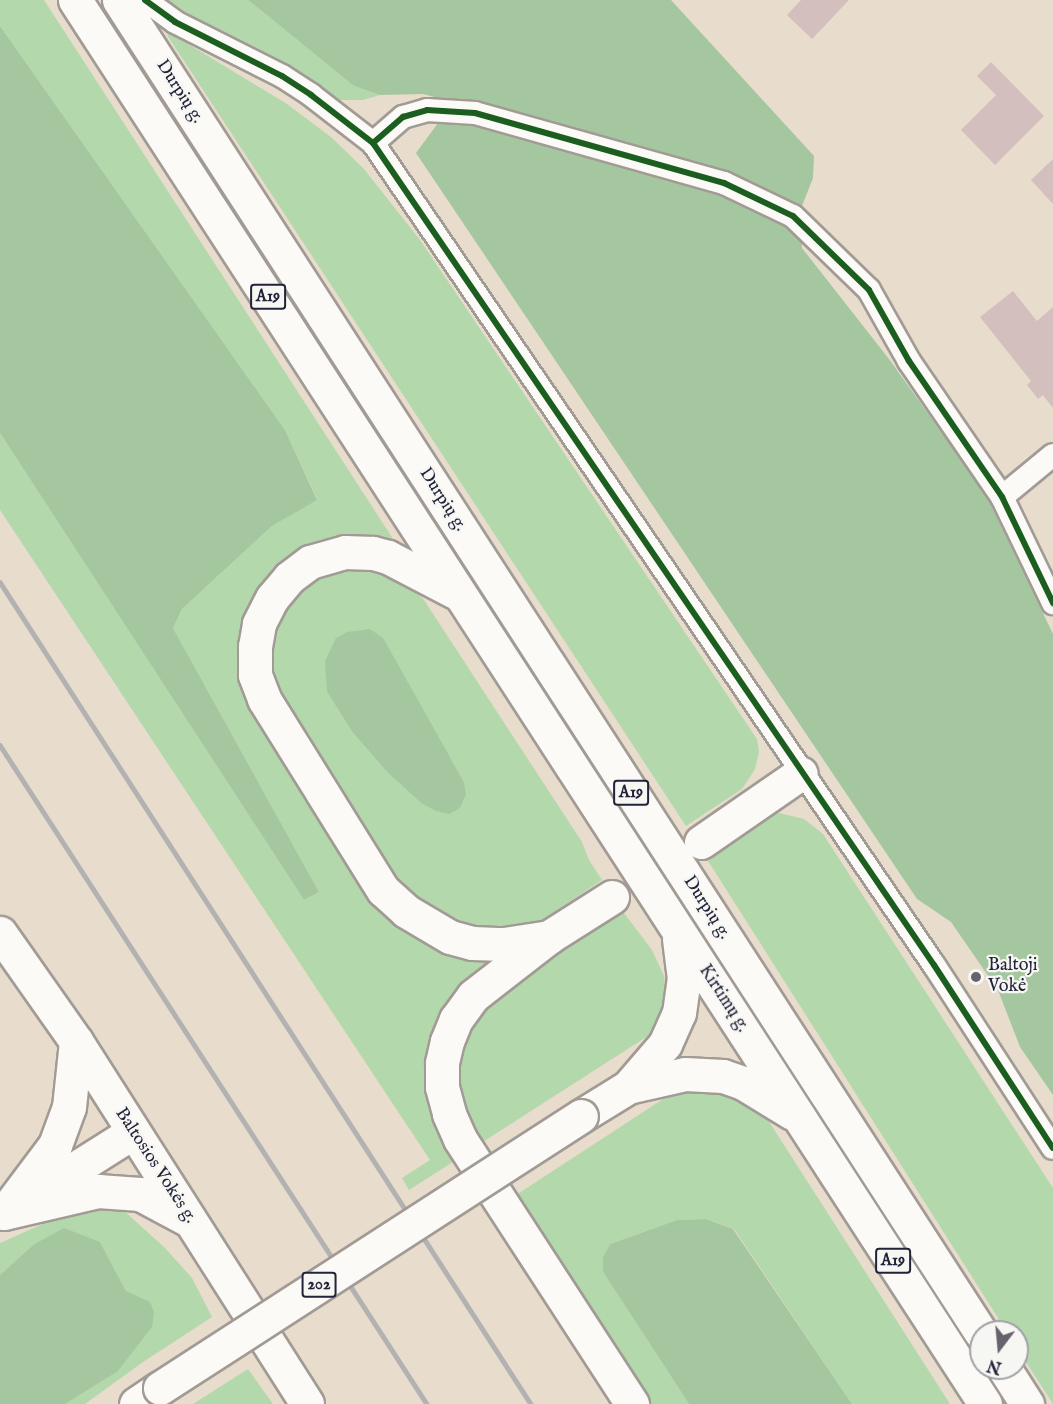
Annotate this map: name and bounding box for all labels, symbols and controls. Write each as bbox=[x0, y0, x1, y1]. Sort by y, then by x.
street label: Durpių g. bbox=[150, 56, 208, 128]
road number: A19 bbox=[250, 284, 286, 310]
street label: Durpių g. bbox=[413, 464, 471, 536]
road number: A19 bbox=[613, 780, 649, 806]
street label: Durpių g. bbox=[677, 872, 735, 944]
place label: Baltoji Vokė bbox=[988, 956, 1037, 998]
street label: Kirtimų g. bbox=[693, 961, 753, 1037]
marker: Baltoji Vokė bbox=[969, 970, 983, 984]
street label: Baltosios Vokės g. bbox=[110, 1104, 200, 1228]
road number: A19 bbox=[875, 1248, 911, 1274]
road number: 202 bbox=[301, 1272, 337, 1298]
north arrow bbox=[969, 1320, 1029, 1380]
text: N bbox=[985, 1354, 1004, 1377]

